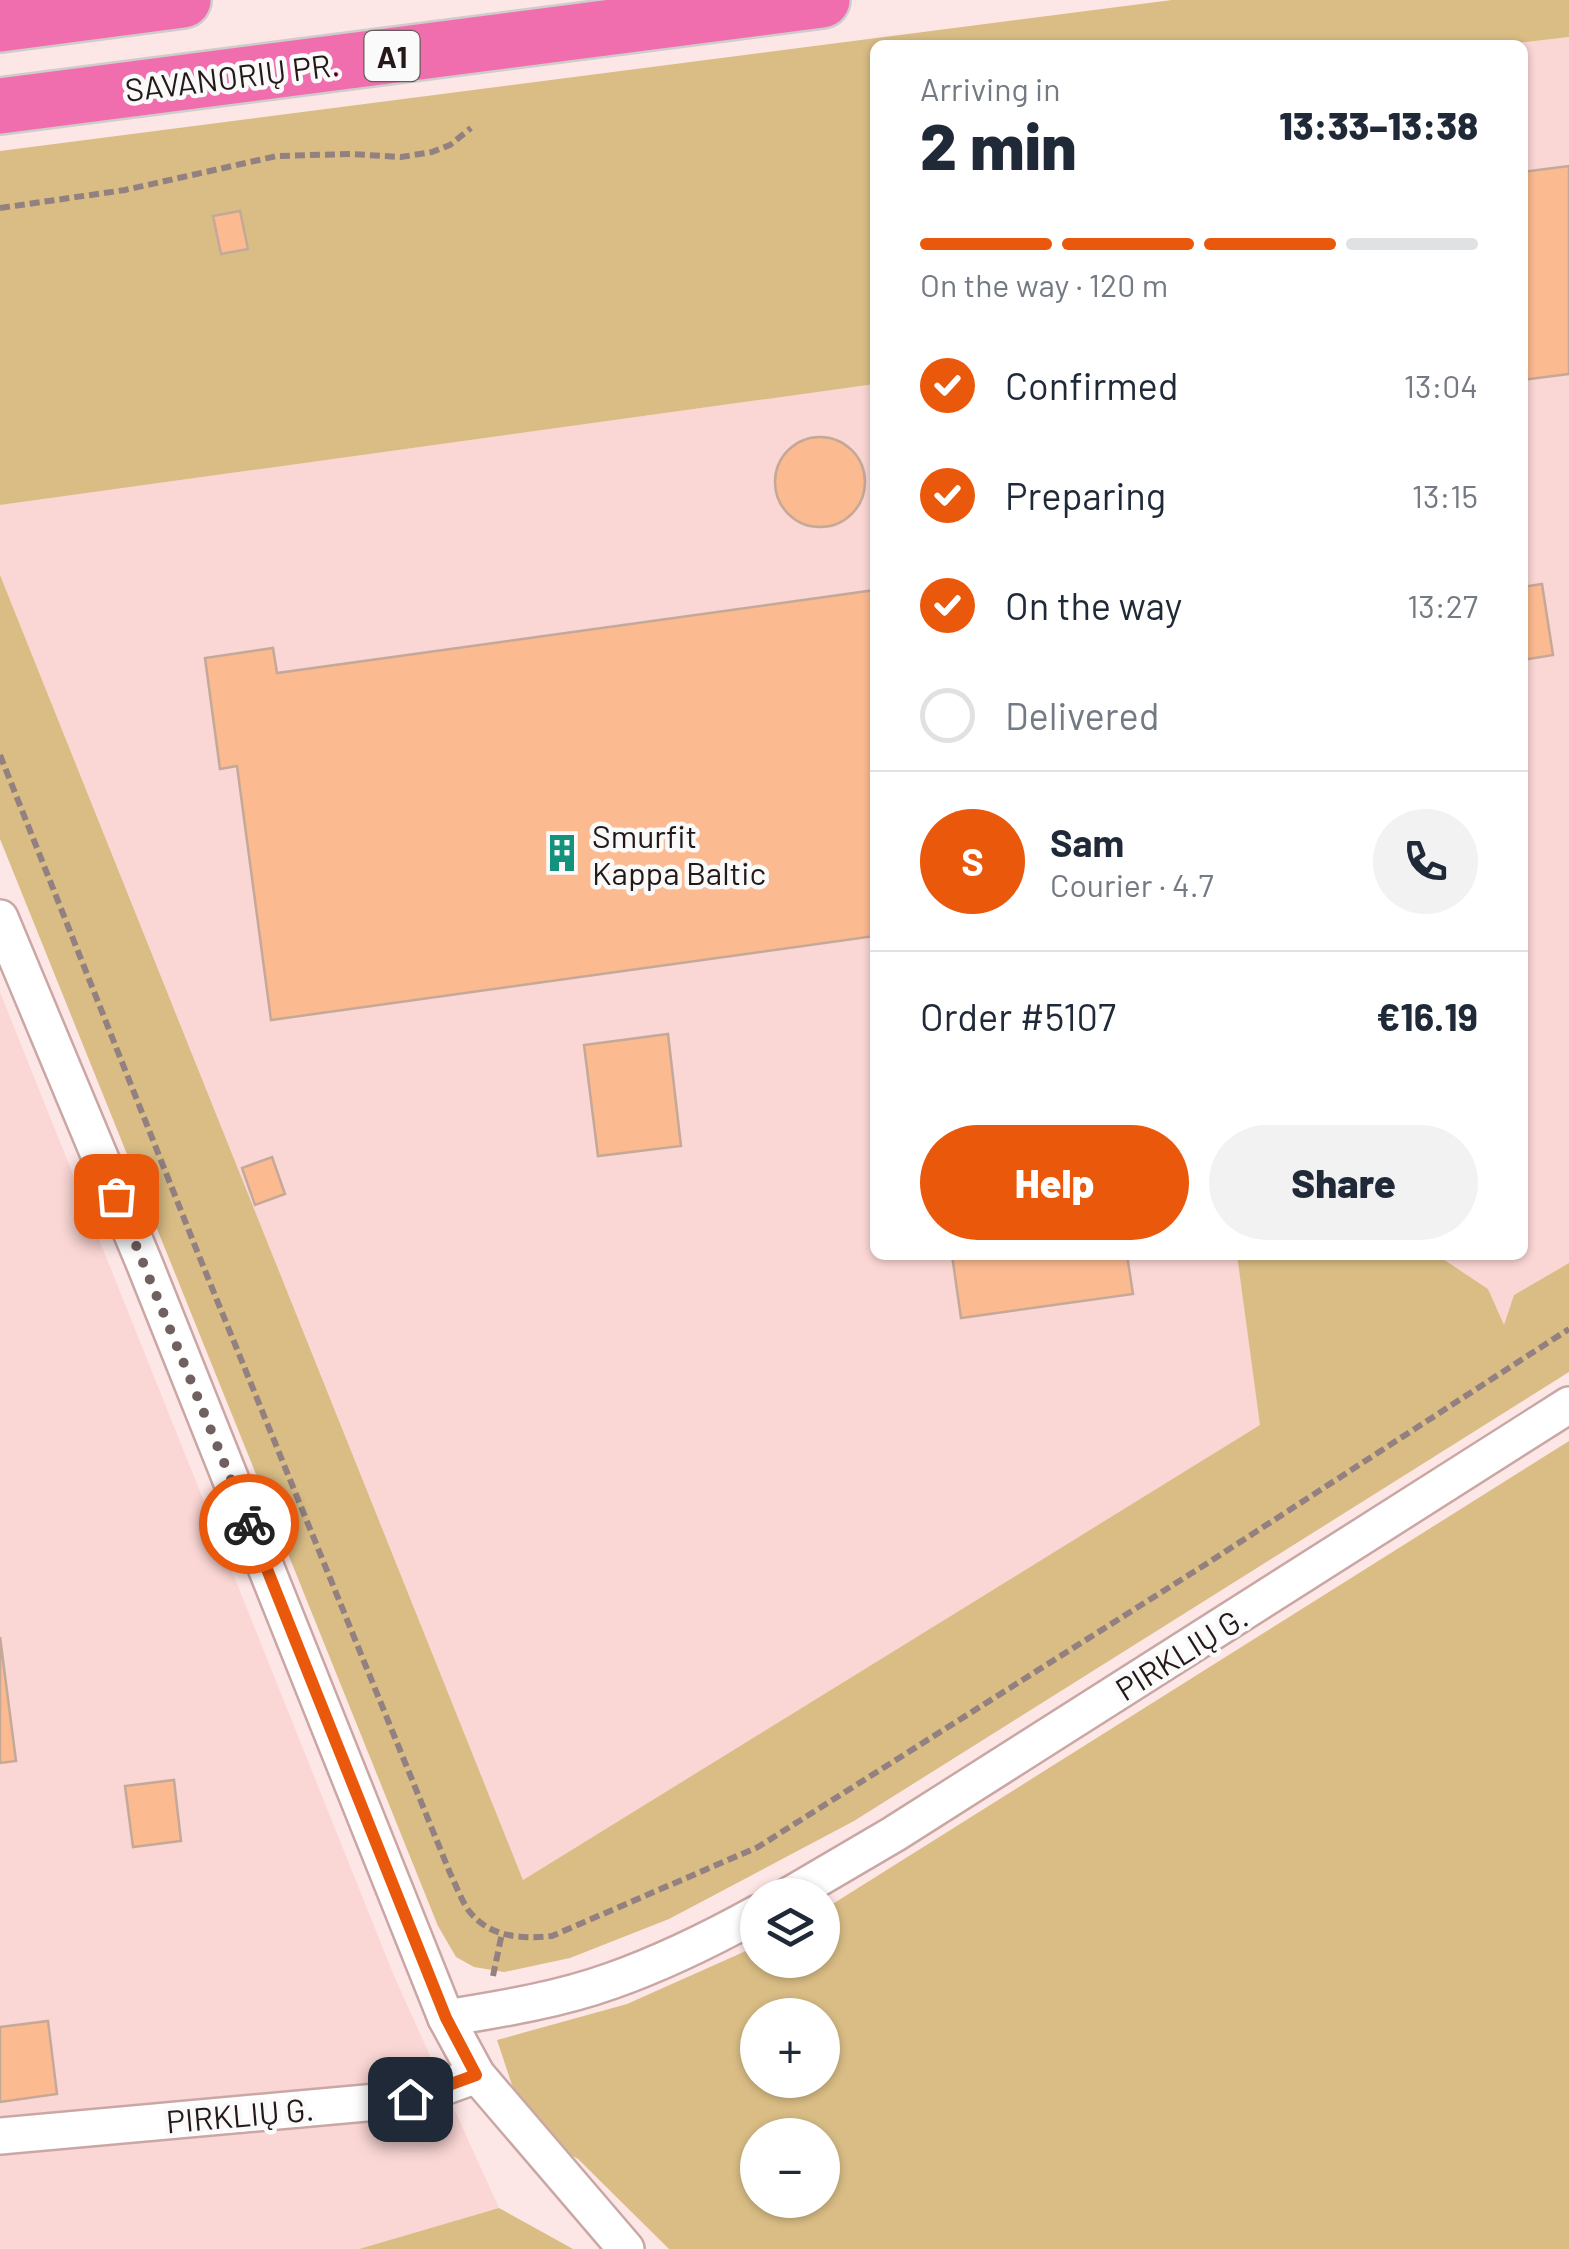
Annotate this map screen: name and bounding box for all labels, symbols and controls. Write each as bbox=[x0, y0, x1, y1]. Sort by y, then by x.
road number: A1 bbox=[364, 31, 420, 81]
street label: SAVANORIŲ PR. bbox=[123, 44, 341, 108]
text: Arriving in bbox=[920, 69, 1060, 107]
text: 13:33–13:38 bbox=[1279, 102, 1478, 148]
text: 2 min bbox=[920, 105, 1077, 183]
text: On the way · 120 m bbox=[920, 265, 1168, 303]
icon: check bbox=[920, 358, 975, 413]
text: Confirmed bbox=[1005, 362, 1178, 408]
text: 13:04 bbox=[1404, 366, 1478, 404]
icon: check bbox=[920, 468, 975, 523]
text: Preparing bbox=[1005, 472, 1166, 518]
text: 13:15 bbox=[1412, 476, 1478, 514]
icon: check bbox=[920, 578, 975, 633]
text: On the way bbox=[1005, 582, 1182, 628]
text: 13:27 bbox=[1407, 586, 1478, 624]
text: Delivered bbox=[1005, 692, 1159, 738]
button: phone bbox=[1373, 809, 1478, 914]
place label: Smurfit Kappa Baltic bbox=[592, 816, 766, 891]
text: Sam bbox=[1050, 819, 1124, 865]
building icon: Smurfit Kappa Baltic bbox=[541, 832, 583, 874]
text: S bbox=[961, 838, 984, 884]
text: Courier · 4.7 bbox=[1050, 865, 1214, 903]
text: Order #5107 bbox=[920, 993, 1116, 1039]
text: €16.19 bbox=[1376, 993, 1478, 1039]
button: Help bbox=[920, 1125, 1189, 1240]
button: Share bbox=[1209, 1125, 1478, 1240]
pin bbox=[74, 1154, 159, 1239]
icon: bag bbox=[89, 1169, 144, 1224]
courier bbox=[199, 1474, 299, 1574]
icon: bike bbox=[222, 1497, 277, 1552]
street label: PIRKLIŲ G. bbox=[1108, 1597, 1254, 1707]
map controls bbox=[740, 1878, 840, 2218]
button: layers bbox=[740, 1878, 840, 1978]
button: + bbox=[740, 1998, 840, 2098]
pin bbox=[368, 2057, 453, 2142]
icon: home bbox=[383, 2072, 438, 2127]
street label: PIRKLIŲ G. bbox=[164, 2089, 316, 2139]
button: − bbox=[740, 2118, 840, 2218]

